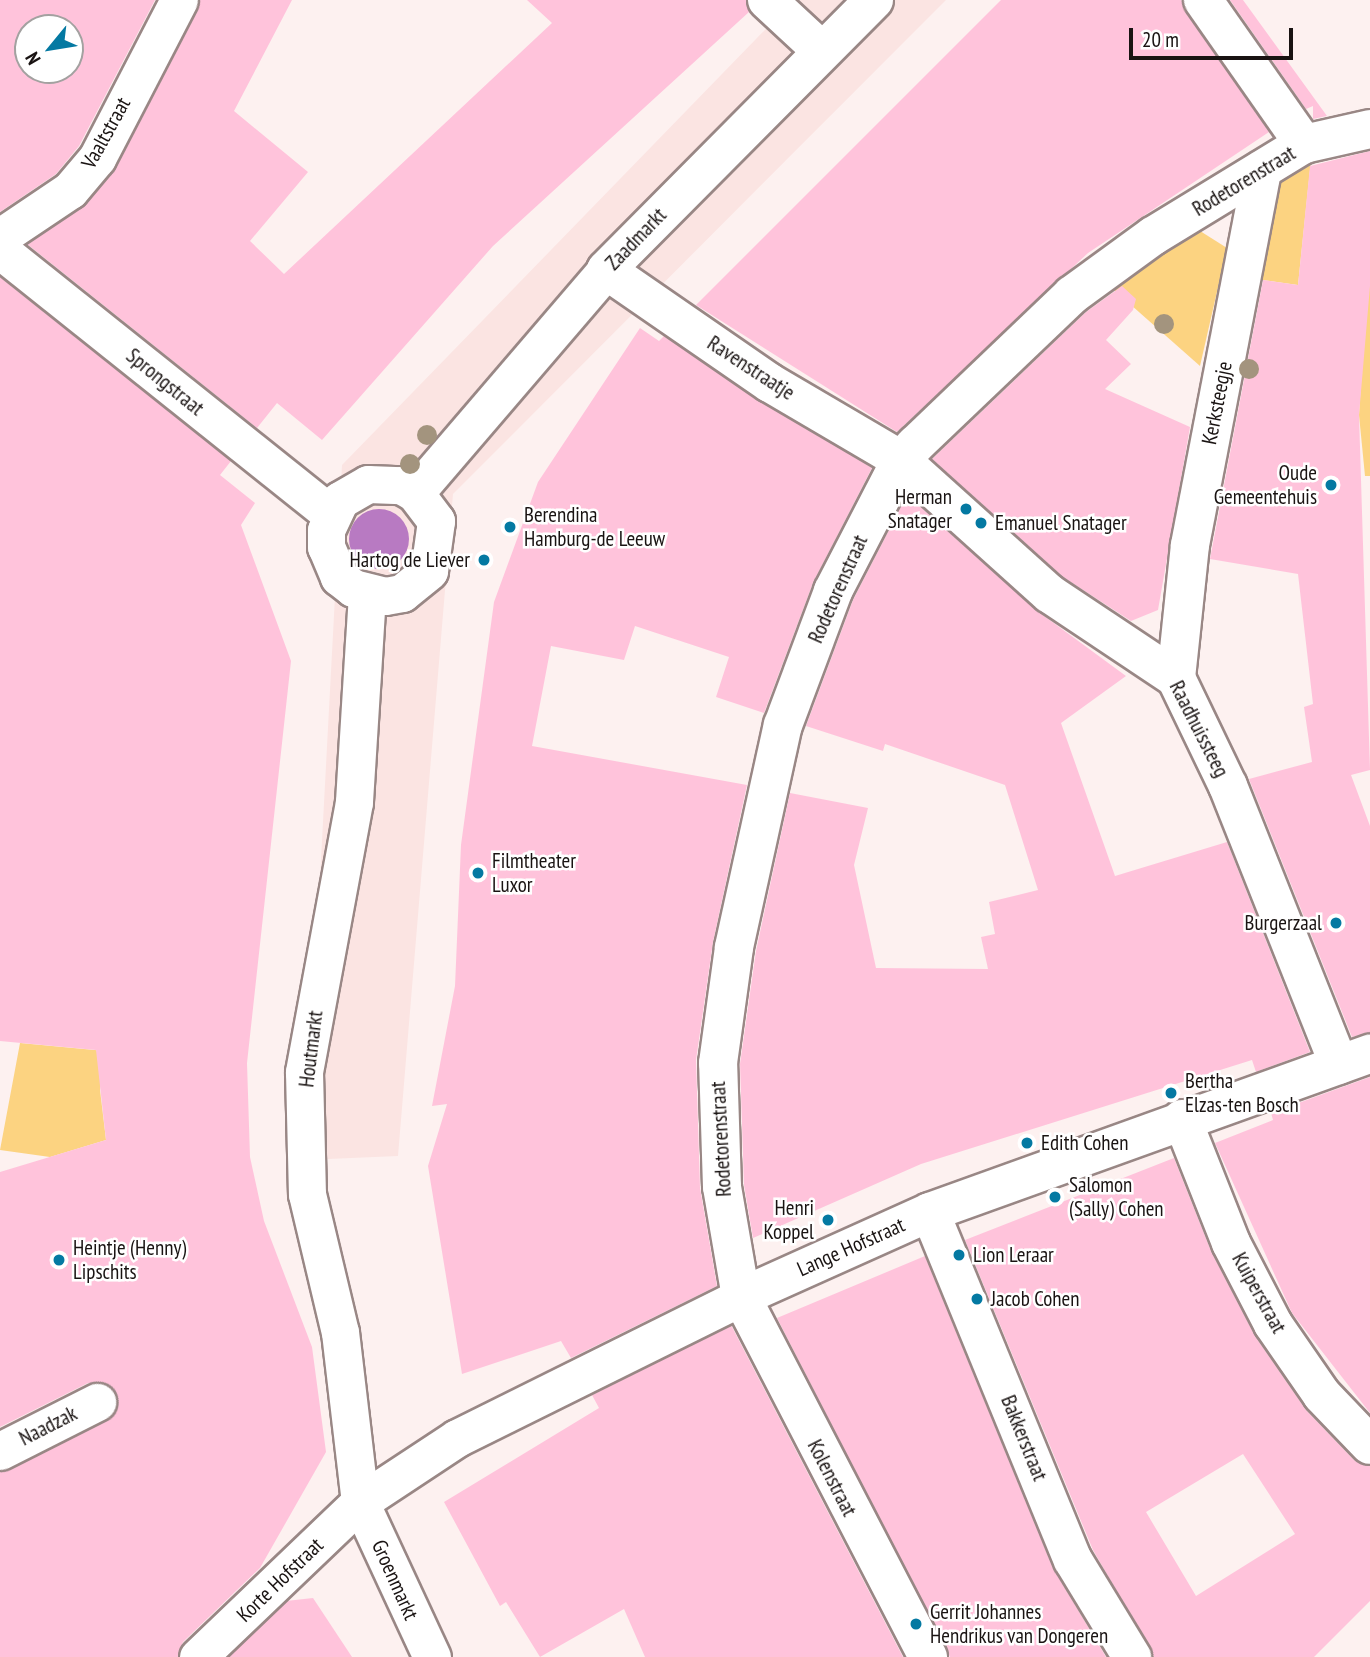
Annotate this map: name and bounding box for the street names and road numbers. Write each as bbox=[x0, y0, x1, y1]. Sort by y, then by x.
street label: Vaaltstraat bbox=[76, 93, 136, 173]
street label: Rodetorenstraat bbox=[1188, 140, 1300, 222]
street label: Zaadmarkt bbox=[600, 203, 672, 275]
street label: Ravenstraatje bbox=[703, 330, 799, 406]
street label: Sprongstraat bbox=[121, 343, 209, 421]
street label: Kerksteegje bbox=[1197, 359, 1237, 447]
street label: Rodetorenstraat bbox=[803, 531, 873, 647]
street label: Raadhuissteeg bbox=[1164, 677, 1234, 781]
street label: Houtmarkt bbox=[294, 1009, 328, 1089]
street label: Rodetorenstraat bbox=[705, 1081, 737, 1197]
street label: Lange Hofstraat bbox=[793, 1212, 909, 1282]
street label: Kuiperstraat bbox=[1227, 1248, 1291, 1338]
street label: Bakkerstraat bbox=[995, 1392, 1053, 1484]
street label: Naadzak bbox=[15, 1401, 81, 1451]
street label: Kolenstraat bbox=[802, 1435, 862, 1521]
street label: Korte Hofstraat bbox=[232, 1533, 328, 1627]
street label: Groenmarkt bbox=[366, 1536, 424, 1624]

